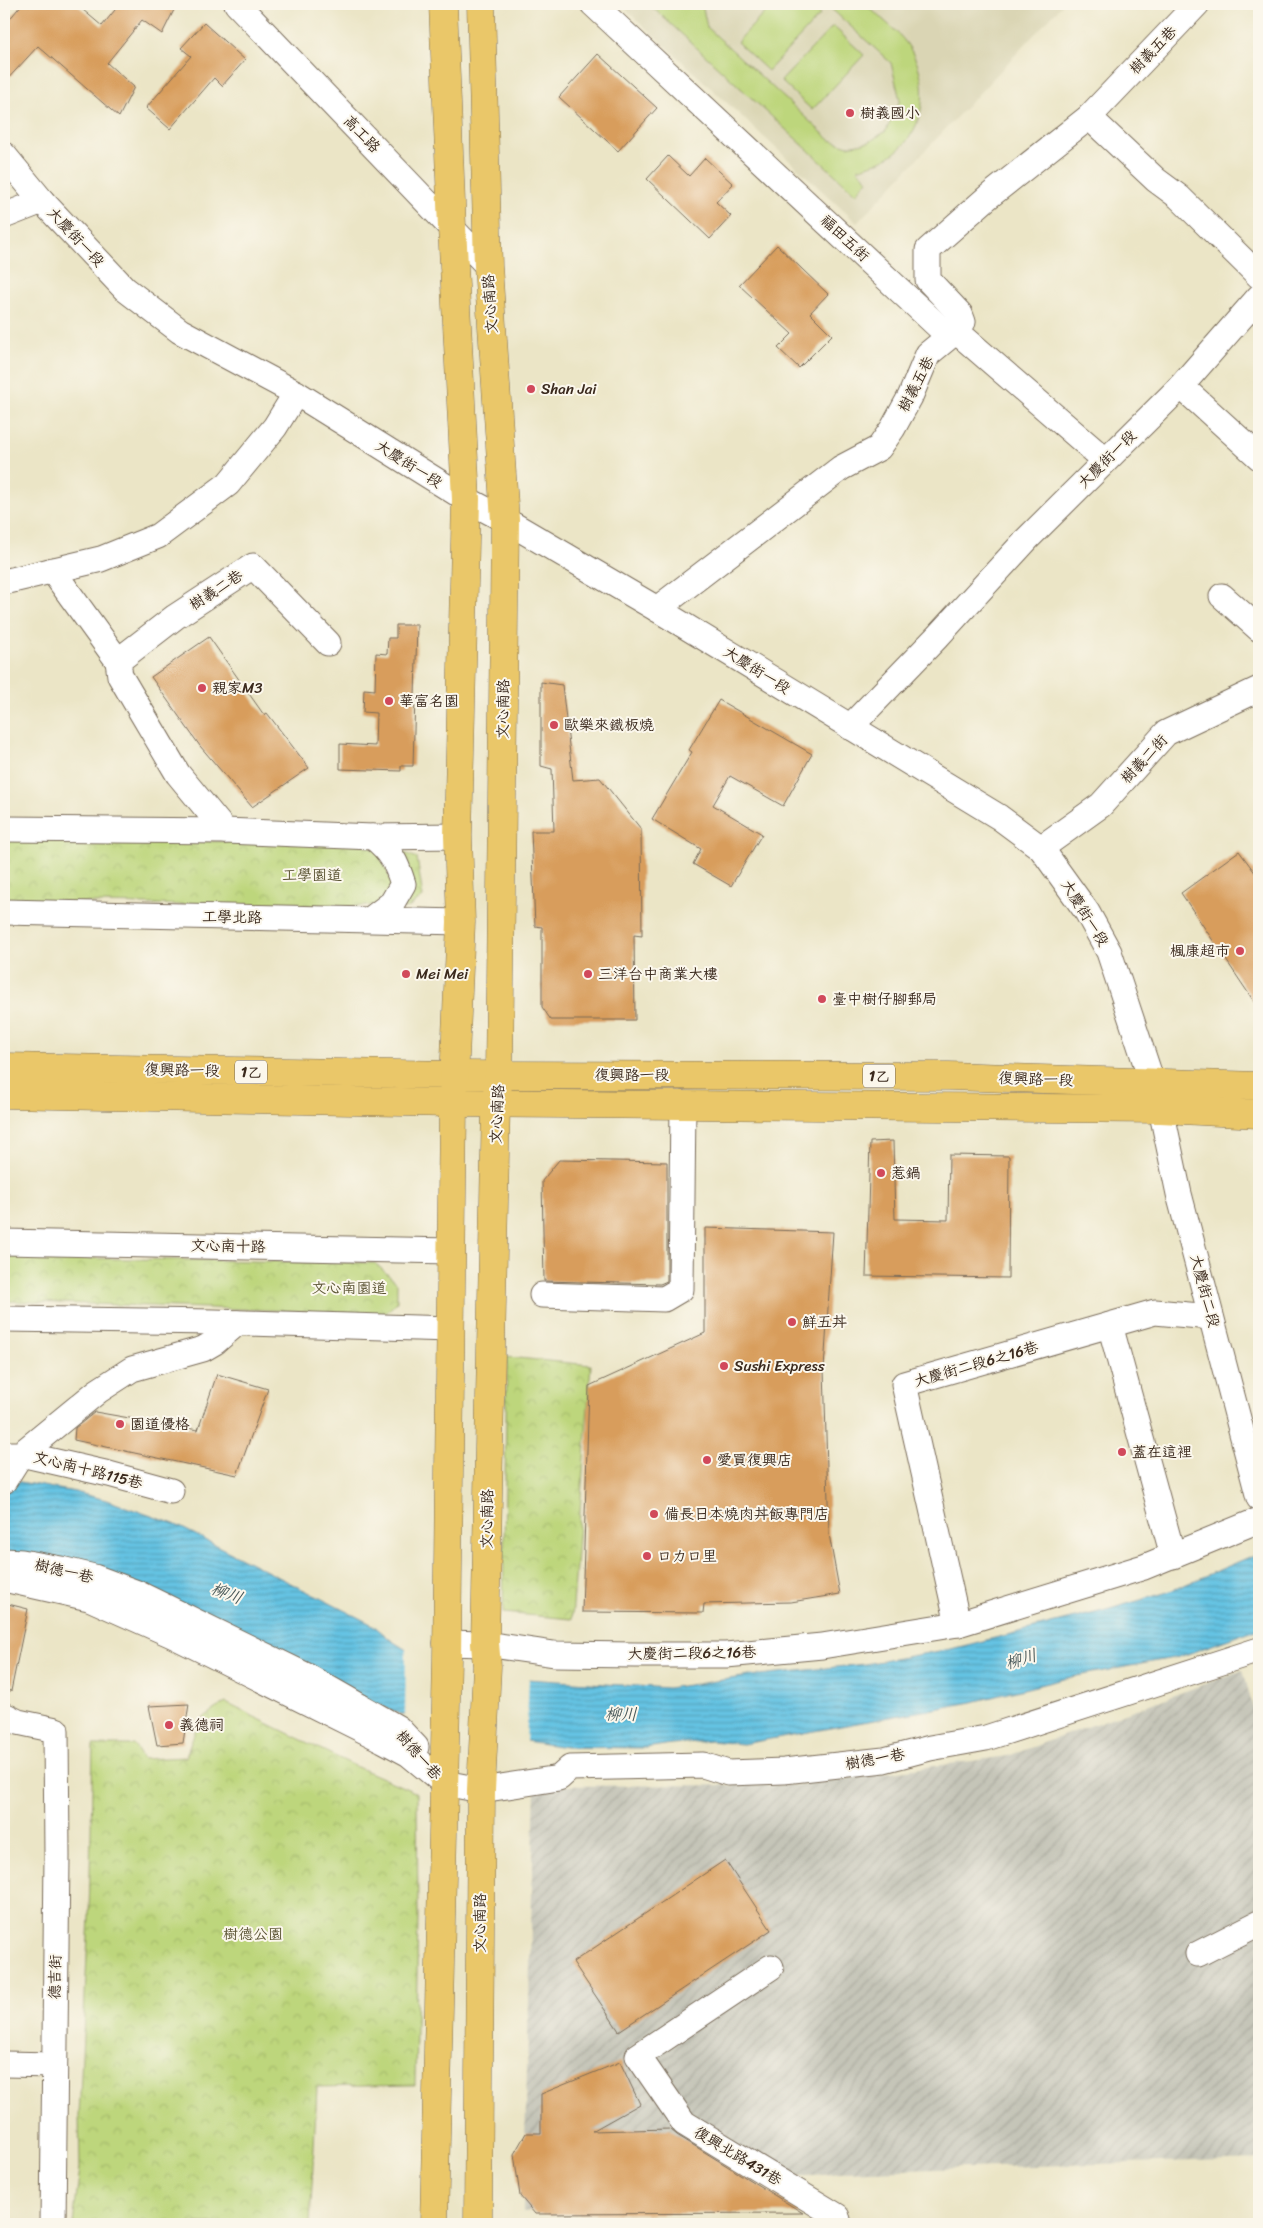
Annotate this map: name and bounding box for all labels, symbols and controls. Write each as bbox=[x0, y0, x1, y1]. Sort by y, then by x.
street label: 樹義五巷 bbox=[1123, 19, 1183, 81]
place label: 樹義國小 bbox=[860, 100, 920, 126]
marker: 樹義國小 bbox=[844, 107, 856, 119]
street label: 高工路 bbox=[337, 109, 387, 159]
street label: 大慶街一段 bbox=[41, 201, 111, 273]
street label: 福田五街 bbox=[814, 208, 876, 268]
street label: 文心南路 bbox=[475, 273, 505, 335]
street label: 樹義五巷 bbox=[891, 351, 941, 417]
place label: Shan Jai bbox=[541, 376, 597, 402]
marker: Shan Jai bbox=[525, 383, 537, 395]
street label: 大慶街一段 bbox=[1071, 423, 1143, 495]
street label: 大慶街一段 bbox=[370, 433, 448, 495]
street label: 樹義二巷 bbox=[184, 563, 248, 617]
street label: 大慶街一段 bbox=[718, 639, 796, 701]
place label: 親家M3 bbox=[212, 675, 262, 701]
street label: 文心南路 bbox=[489, 679, 517, 739]
marker: 親家M3 bbox=[196, 682, 208, 694]
place label: 華富名園 bbox=[399, 688, 459, 714]
marker: 華富名園 bbox=[383, 695, 395, 707]
place label: 歐樂來鐵板燒 bbox=[564, 712, 654, 738]
marker: 歐樂來鐵板燒 bbox=[548, 719, 560, 731]
street label: 樹義二街 bbox=[1114, 728, 1174, 790]
park label: 工學園道 bbox=[282, 862, 342, 888]
street label: 大慶街一段 bbox=[1054, 874, 1116, 952]
street label: 工學北路 bbox=[202, 903, 262, 931]
place label: 楓康超市 bbox=[1170, 938, 1230, 964]
marker: 楓康超市 bbox=[1234, 945, 1246, 957]
place label: Mei Mei bbox=[416, 961, 469, 987]
place label: 三洋台中商業大樓 bbox=[598, 961, 718, 987]
marker: Mei Mei bbox=[400, 968, 412, 980]
marker: 三洋台中商業大樓 bbox=[582, 968, 594, 980]
place label: 臺中樹仔腳郵局 bbox=[832, 986, 937, 1012]
marker: 臺中樹仔腳郵局 bbox=[816, 993, 828, 1005]
street label: 復興路一段 bbox=[144, 1056, 220, 1084]
road number: 1乙 bbox=[235, 1060, 267, 1084]
street label: 復興路一段 bbox=[594, 1062, 670, 1088]
road number: 1乙 bbox=[863, 1064, 895, 1088]
street label: 復興路一段 bbox=[998, 1065, 1074, 1093]
street label: 文心南路 bbox=[482, 1083, 512, 1145]
place label: 惹鍋 bbox=[891, 1160, 921, 1186]
marker: 惹鍋 bbox=[875, 1167, 887, 1179]
street label: 文心南十路 bbox=[190, 1232, 266, 1260]
street label: 大慶街二段 bbox=[1183, 1251, 1227, 1331]
park label: 文心南園道 bbox=[311, 1275, 387, 1301]
place label: 鮮五丼 bbox=[802, 1309, 847, 1335]
marker: 鮮五丼 bbox=[786, 1316, 798, 1328]
street label: 大慶街二段6之16巷 bbox=[911, 1334, 1041, 1394]
place label: Sushi Express bbox=[734, 1353, 825, 1379]
marker: Sushi Express bbox=[718, 1360, 730, 1372]
place label: 園道優格 bbox=[130, 1411, 190, 1437]
marker: 園道優格 bbox=[114, 1418, 126, 1430]
place label: 蓋在這裡 bbox=[1132, 1439, 1192, 1465]
street label: 文心南十路115巷 bbox=[30, 1444, 146, 1496]
marker: 蓋在這裡 bbox=[1116, 1446, 1128, 1458]
place label: 愛買復興店 bbox=[717, 1447, 792, 1473]
marker: 愛買復興店 bbox=[701, 1454, 713, 1466]
street label: 文心南路 bbox=[473, 1489, 501, 1549]
place label: 備長日本燒肉丼飯專門店 bbox=[664, 1501, 829, 1527]
marker: 備長日本燒肉丼飯專門店 bbox=[648, 1508, 660, 1520]
place label: ロカロ里 bbox=[657, 1543, 717, 1569]
marker: ロカロ里 bbox=[641, 1550, 653, 1562]
street label: 樹德一巷 bbox=[32, 1552, 96, 1590]
water label: 柳川 bbox=[207, 1574, 248, 1613]
street label: 大慶街二段6之16巷 bbox=[628, 1639, 756, 1667]
water label: 柳川 bbox=[1002, 1640, 1041, 1677]
water label: 柳川 bbox=[605, 1699, 638, 1729]
place label: 義德祠 bbox=[179, 1712, 224, 1738]
marker: 義德祠 bbox=[163, 1719, 175, 1731]
street label: 樹德一巷 bbox=[390, 1724, 448, 1786]
street label: 樹德一巷 bbox=[843, 1741, 907, 1777]
street label: 文心南路 bbox=[467, 1893, 493, 1953]
park label: 樹德公園 bbox=[223, 1921, 283, 1947]
street label: 德吉街 bbox=[42, 1954, 68, 2000]
street label: 復興北路431巷 bbox=[689, 2119, 787, 2193]

